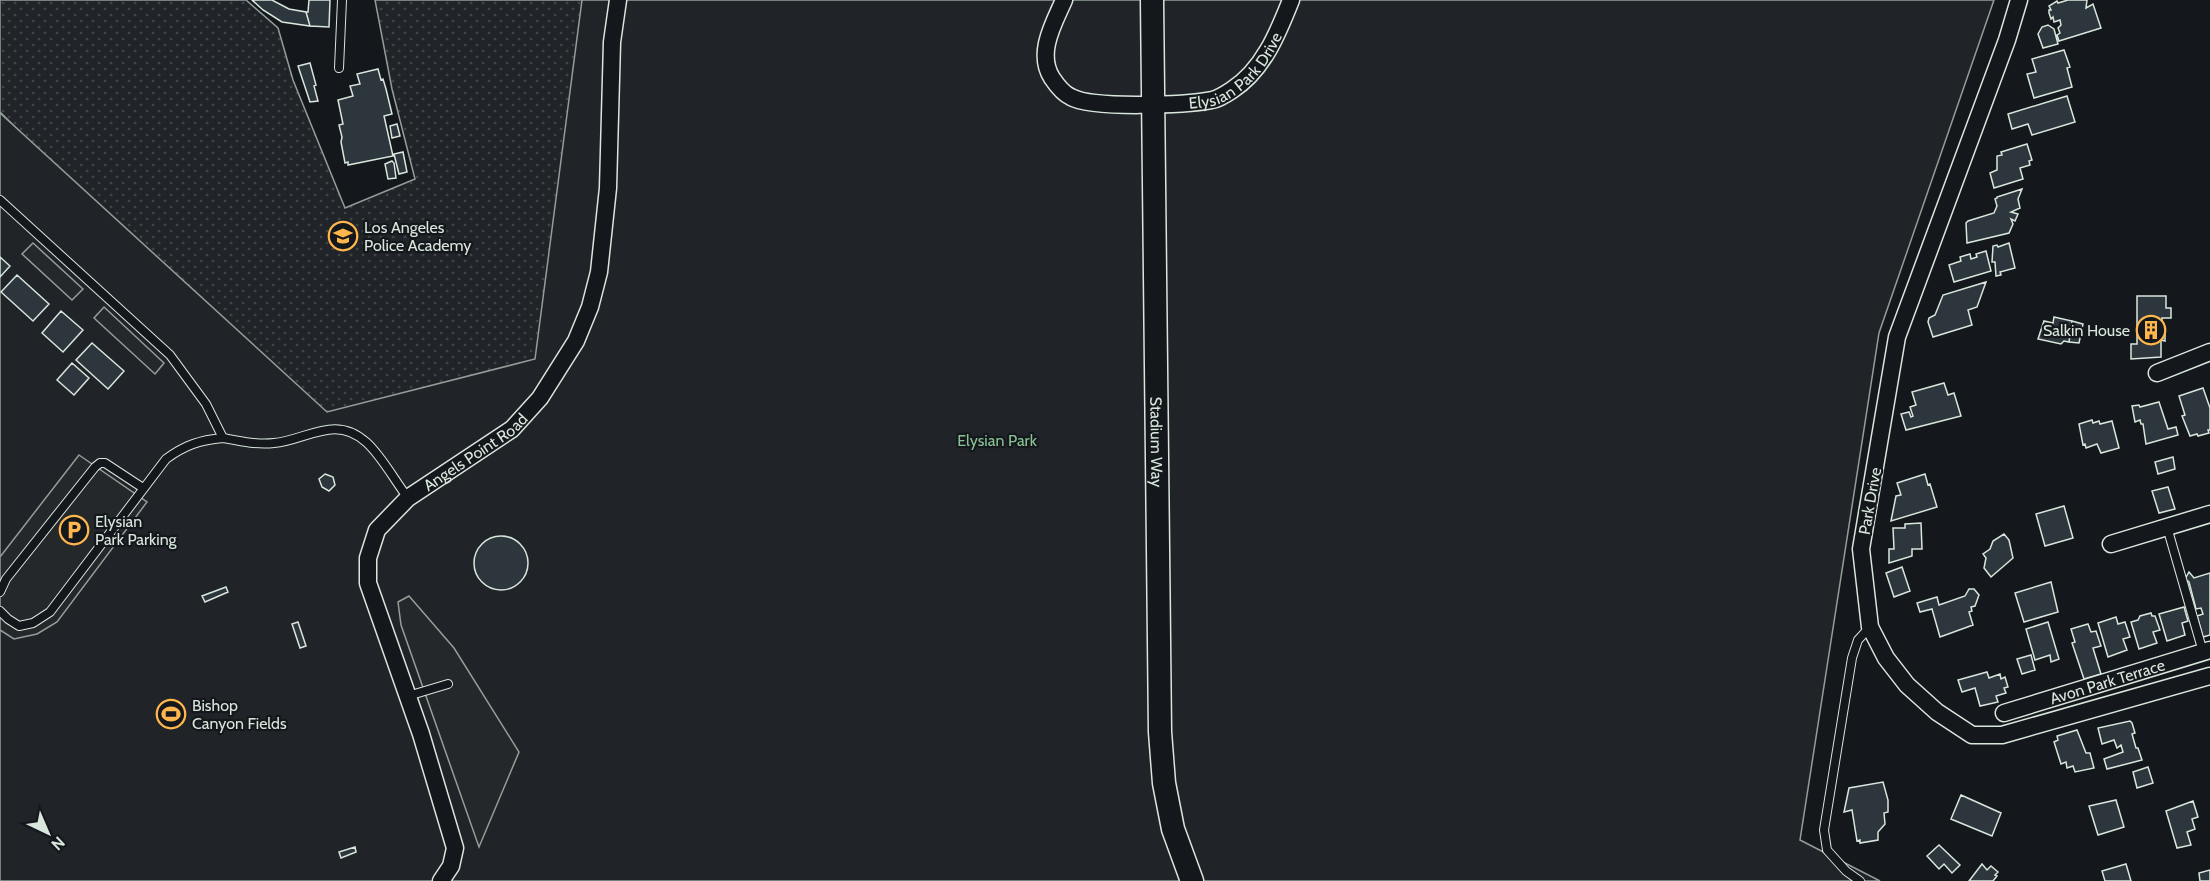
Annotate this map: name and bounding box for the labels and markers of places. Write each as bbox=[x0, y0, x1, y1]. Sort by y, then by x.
place label: Los Angeles Police Academy bbox=[364, 218, 471, 255]
school or university icon: Los Angeles Police Academy bbox=[327, 220, 359, 252]
building icon: Salkin House bbox=[2135, 314, 2167, 346]
place label: Salkin House bbox=[2043, 321, 2130, 340]
place label: Elysian Park Parking bbox=[95, 512, 178, 549]
parking icon: Elysian Park Parking bbox=[58, 514, 90, 546]
place label: Bishop Canyon Fields bbox=[192, 696, 287, 733]
sports icon: Bishop Canyon Fields bbox=[155, 698, 187, 730]

